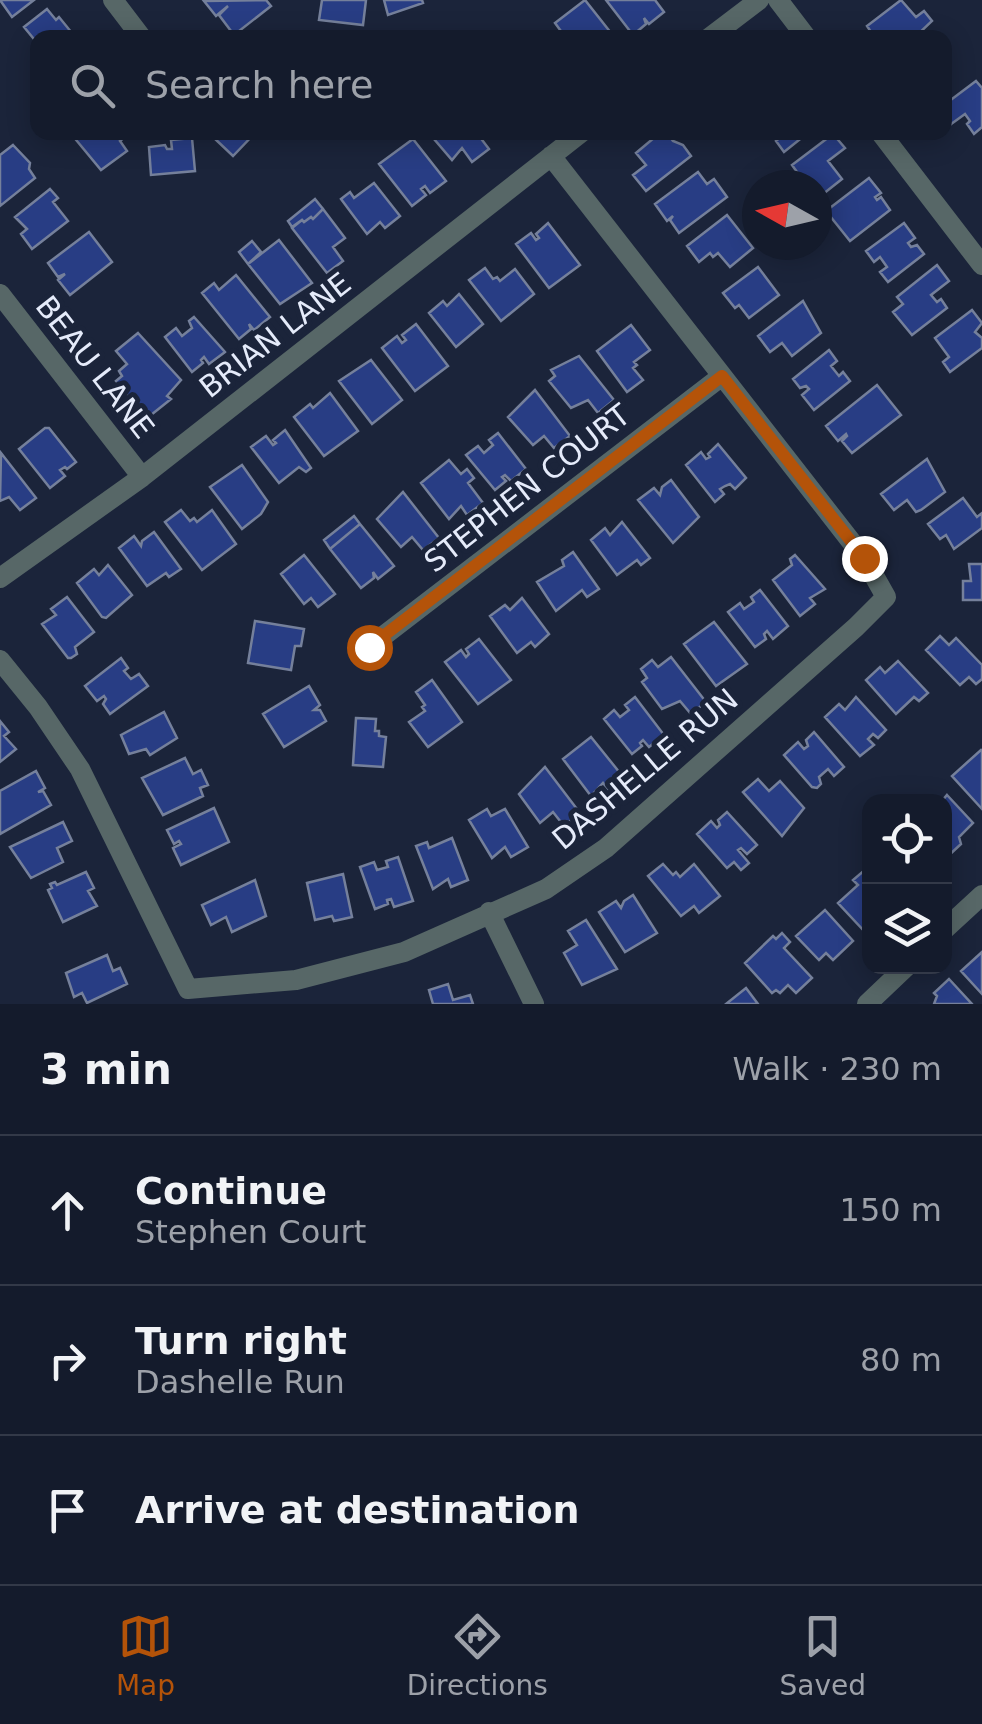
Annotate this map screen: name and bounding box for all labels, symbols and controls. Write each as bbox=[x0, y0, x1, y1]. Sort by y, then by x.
search box bbox=[30, 30, 952, 140]
icon: search bbox=[65, 58, 120, 113]
text: Search here bbox=[145, 63, 373, 107]
north arrow bbox=[742, 170, 832, 260]
street label: BRIAN LANE bbox=[192, 265, 358, 405]
street label: BEAU LANE bbox=[29, 289, 161, 445]
street label: STEPHEN COURT bbox=[417, 396, 637, 579]
route end bbox=[842, 536, 888, 582]
route start bbox=[347, 625, 393, 671]
street label: DASHELLE RUN bbox=[545, 681, 745, 857]
map controls bbox=[862, 794, 952, 974]
button: locate bbox=[862, 794, 952, 884]
button: layers bbox=[862, 884, 952, 974]
text: 3 min bbox=[40, 1045, 172, 1094]
text: Walk · 230 m bbox=[732, 1050, 942, 1088]
text: Continue bbox=[135, 1169, 327, 1213]
icon: ahead bbox=[40, 1183, 95, 1238]
text: 150 m bbox=[840, 1191, 942, 1229]
text: Stephen Court bbox=[135, 1213, 366, 1251]
text: Turn right bbox=[135, 1319, 347, 1363]
icon: right bbox=[40, 1333, 95, 1388]
text: 80 m bbox=[860, 1341, 942, 1379]
text: Dashelle Run bbox=[135, 1363, 345, 1401]
icon: arrive bbox=[40, 1483, 95, 1538]
text: Arrive at destination bbox=[135, 1488, 580, 1532]
tab: Map bbox=[116, 1609, 175, 1702]
tab: Directions bbox=[407, 1609, 548, 1702]
tab: Saved bbox=[780, 1609, 866, 1702]

